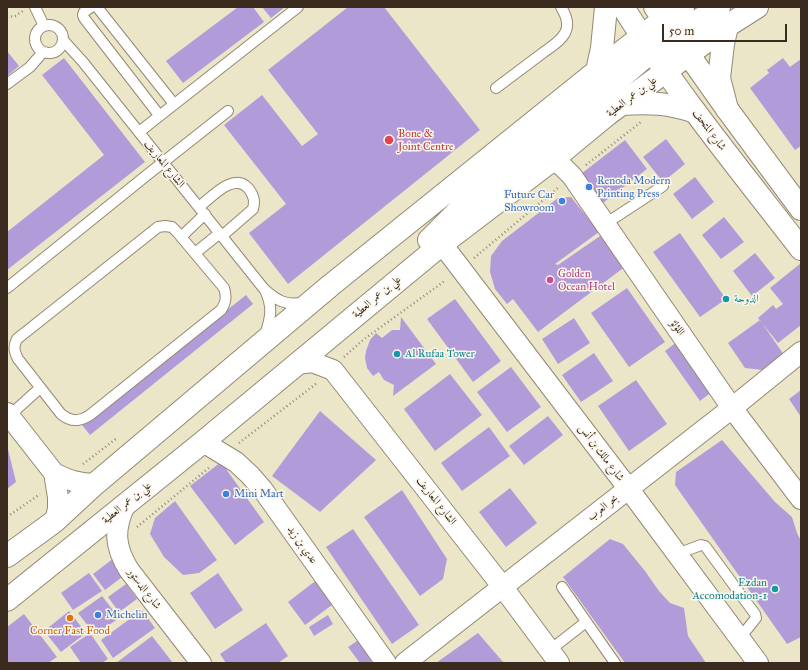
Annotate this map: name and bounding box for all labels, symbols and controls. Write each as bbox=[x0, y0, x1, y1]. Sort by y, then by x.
scale bar bbox=[664, 16, 789, 42]
text: 50 m bbox=[669, 24, 694, 38]
street label: علي بن عمر العطية bbox=[604, 74, 660, 120]
street label: شارع المتحف bbox=[689, 107, 729, 153]
place label: Bone & Joint Centre bbox=[398, 127, 454, 153]
marker: Bone & Joint Centre bbox=[383, 134, 395, 146]
street label: الشارع المعاريف bbox=[141, 138, 187, 190]
place label: Renoda Modern Printing Press bbox=[597, 174, 670, 200]
marker: Renoda Modern Printing Press bbox=[584, 182, 594, 192]
place label: Future Car Showroom bbox=[504, 188, 554, 214]
marker: Future Car Showroom bbox=[557, 196, 567, 206]
place label: Golden Ocean Hotel bbox=[558, 267, 615, 293]
street label: علي بن عمر العطية bbox=[350, 273, 404, 321]
marker: Golden Ocean Hotel bbox=[545, 275, 555, 285]
place label: الدوحة bbox=[734, 292, 759, 306]
marker: الدوحة bbox=[721, 294, 731, 304]
street label: اللؤلؤ bbox=[667, 318, 687, 338]
place label: Al Rufaa Tower bbox=[405, 347, 475, 361]
marker: Al Rufaa Tower bbox=[392, 349, 402, 359]
street label: شارع مالك بن أنس bbox=[575, 422, 627, 484]
street label: الشارع المعاريف bbox=[413, 474, 459, 528]
street label: علي بن عمر العطية bbox=[100, 479, 154, 527]
place label: Mini Mart bbox=[234, 487, 284, 501]
marker: Mini Mart bbox=[221, 489, 231, 499]
street label: بحر العرب bbox=[585, 492, 621, 524]
street label: عدي بن زيد bbox=[284, 523, 320, 567]
street label: شارع الدستور bbox=[124, 566, 164, 612]
place label: Ezdan Accomodation-1 bbox=[692, 576, 767, 602]
marker: Ezdan Accomodation-1 bbox=[770, 584, 780, 594]
place label: Michelin bbox=[106, 608, 148, 622]
marker: Michelin bbox=[93, 610, 103, 620]
marker: Corner Fast Food bbox=[65, 613, 75, 623]
place label: Corner Fast Food bbox=[30, 624, 110, 638]

